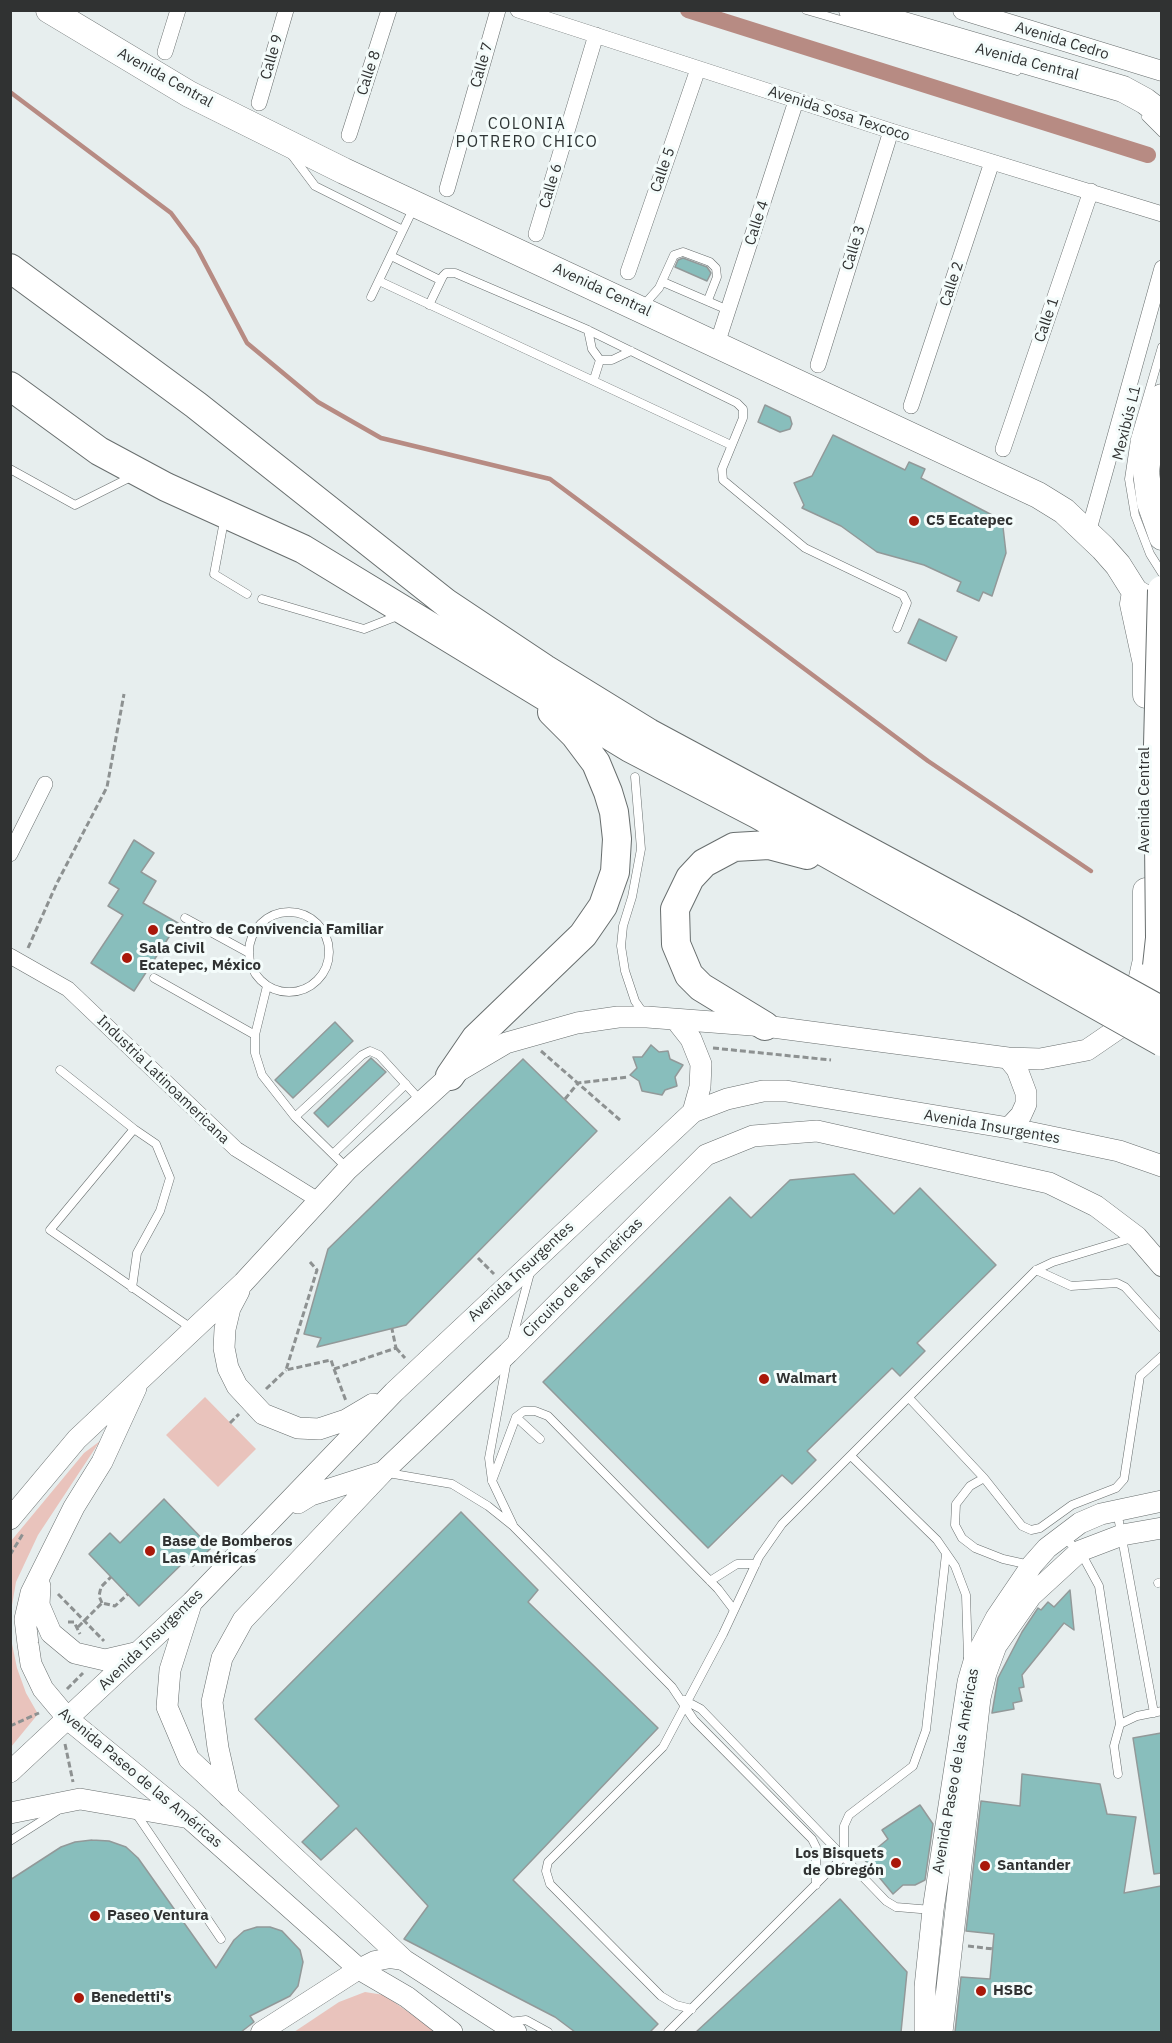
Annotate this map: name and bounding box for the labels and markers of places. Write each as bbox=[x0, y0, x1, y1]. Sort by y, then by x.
place label: C5 Ecatepec bbox=[926, 512, 1013, 530]
marker: C5 Ecatepec bbox=[907, 514, 921, 528]
place label: Centro de Convivencia Familiar bbox=[165, 921, 384, 939]
marker: Centro de Convivencia Familiar bbox=[146, 923, 160, 937]
place label: Sala Civil Ecatepec, México bbox=[139, 940, 261, 975]
marker: Sala Civil Ecatepec, México bbox=[120, 951, 134, 965]
place label: Walmart bbox=[776, 1370, 837, 1388]
marker: Walmart bbox=[757, 1372, 771, 1386]
place label: Base de Bomberos Las Américas bbox=[162, 1533, 293, 1568]
marker: Base de Bomberos Las Américas bbox=[143, 1544, 157, 1558]
place label: Los Bisquets de Obregón bbox=[795, 1845, 884, 1880]
marker: Los Bisquets de Obregón bbox=[889, 1856, 903, 1870]
place label: Santander bbox=[997, 1857, 1071, 1875]
marker: Santander bbox=[978, 1859, 992, 1873]
place label: Paseo Ventura bbox=[107, 1907, 209, 1925]
marker: Paseo Ventura bbox=[88, 1909, 102, 1923]
place label: HSBC bbox=[993, 1982, 1033, 2000]
marker: HSBC bbox=[974, 1984, 988, 1998]
place label: Benedetti's bbox=[91, 1989, 172, 2007]
marker: Benedetti's bbox=[72, 1991, 86, 2005]

